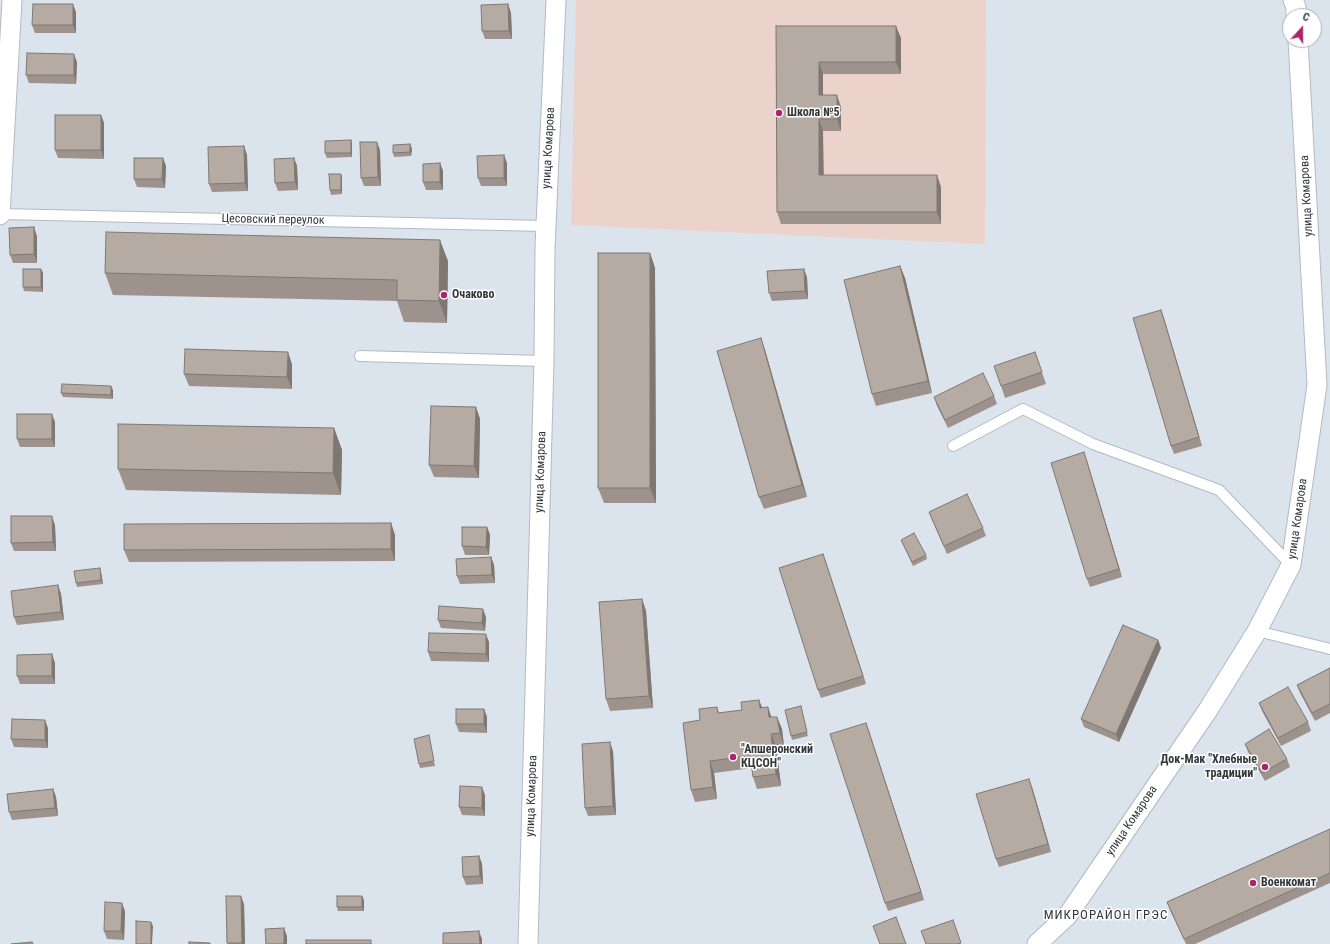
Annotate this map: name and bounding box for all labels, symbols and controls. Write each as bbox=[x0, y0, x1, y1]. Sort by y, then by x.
north arrow bbox=[1282, 8, 1322, 48]
text: С bbox=[1301, 10, 1311, 24]
place label: Школа №5 bbox=[787, 106, 840, 120]
street label: улица Комарова bbox=[540, 107, 558, 189]
marker: Школа №5 bbox=[774, 108, 784, 118]
street label: улица Комарова bbox=[1298, 155, 1316, 237]
street label: Цесовский переулок bbox=[221, 212, 325, 228]
place label: Очаково bbox=[452, 288, 494, 302]
marker: Очаково bbox=[439, 290, 449, 300]
street label: улица Комарова bbox=[532, 431, 550, 513]
street label: улица Комарова bbox=[1285, 478, 1311, 560]
place label: "Апшеронский КЦСОН" bbox=[741, 743, 813, 771]
marker: "Апшеронский КЦСОН" bbox=[728, 752, 738, 762]
place label: Док-Мак "Хлебные традиции" bbox=[1160, 753, 1257, 781]
street label: улица Комарова bbox=[523, 755, 541, 837]
marker: Док-Мак "Хлебные традиции" bbox=[1260, 762, 1270, 772]
street label: улица Комарова bbox=[1103, 783, 1161, 859]
place label: Военкомат bbox=[1261, 876, 1316, 890]
marker: Военкомат bbox=[1248, 878, 1258, 888]
district label: МИКРОРАЙОН ГРЭС bbox=[1044, 908, 1168, 924]

